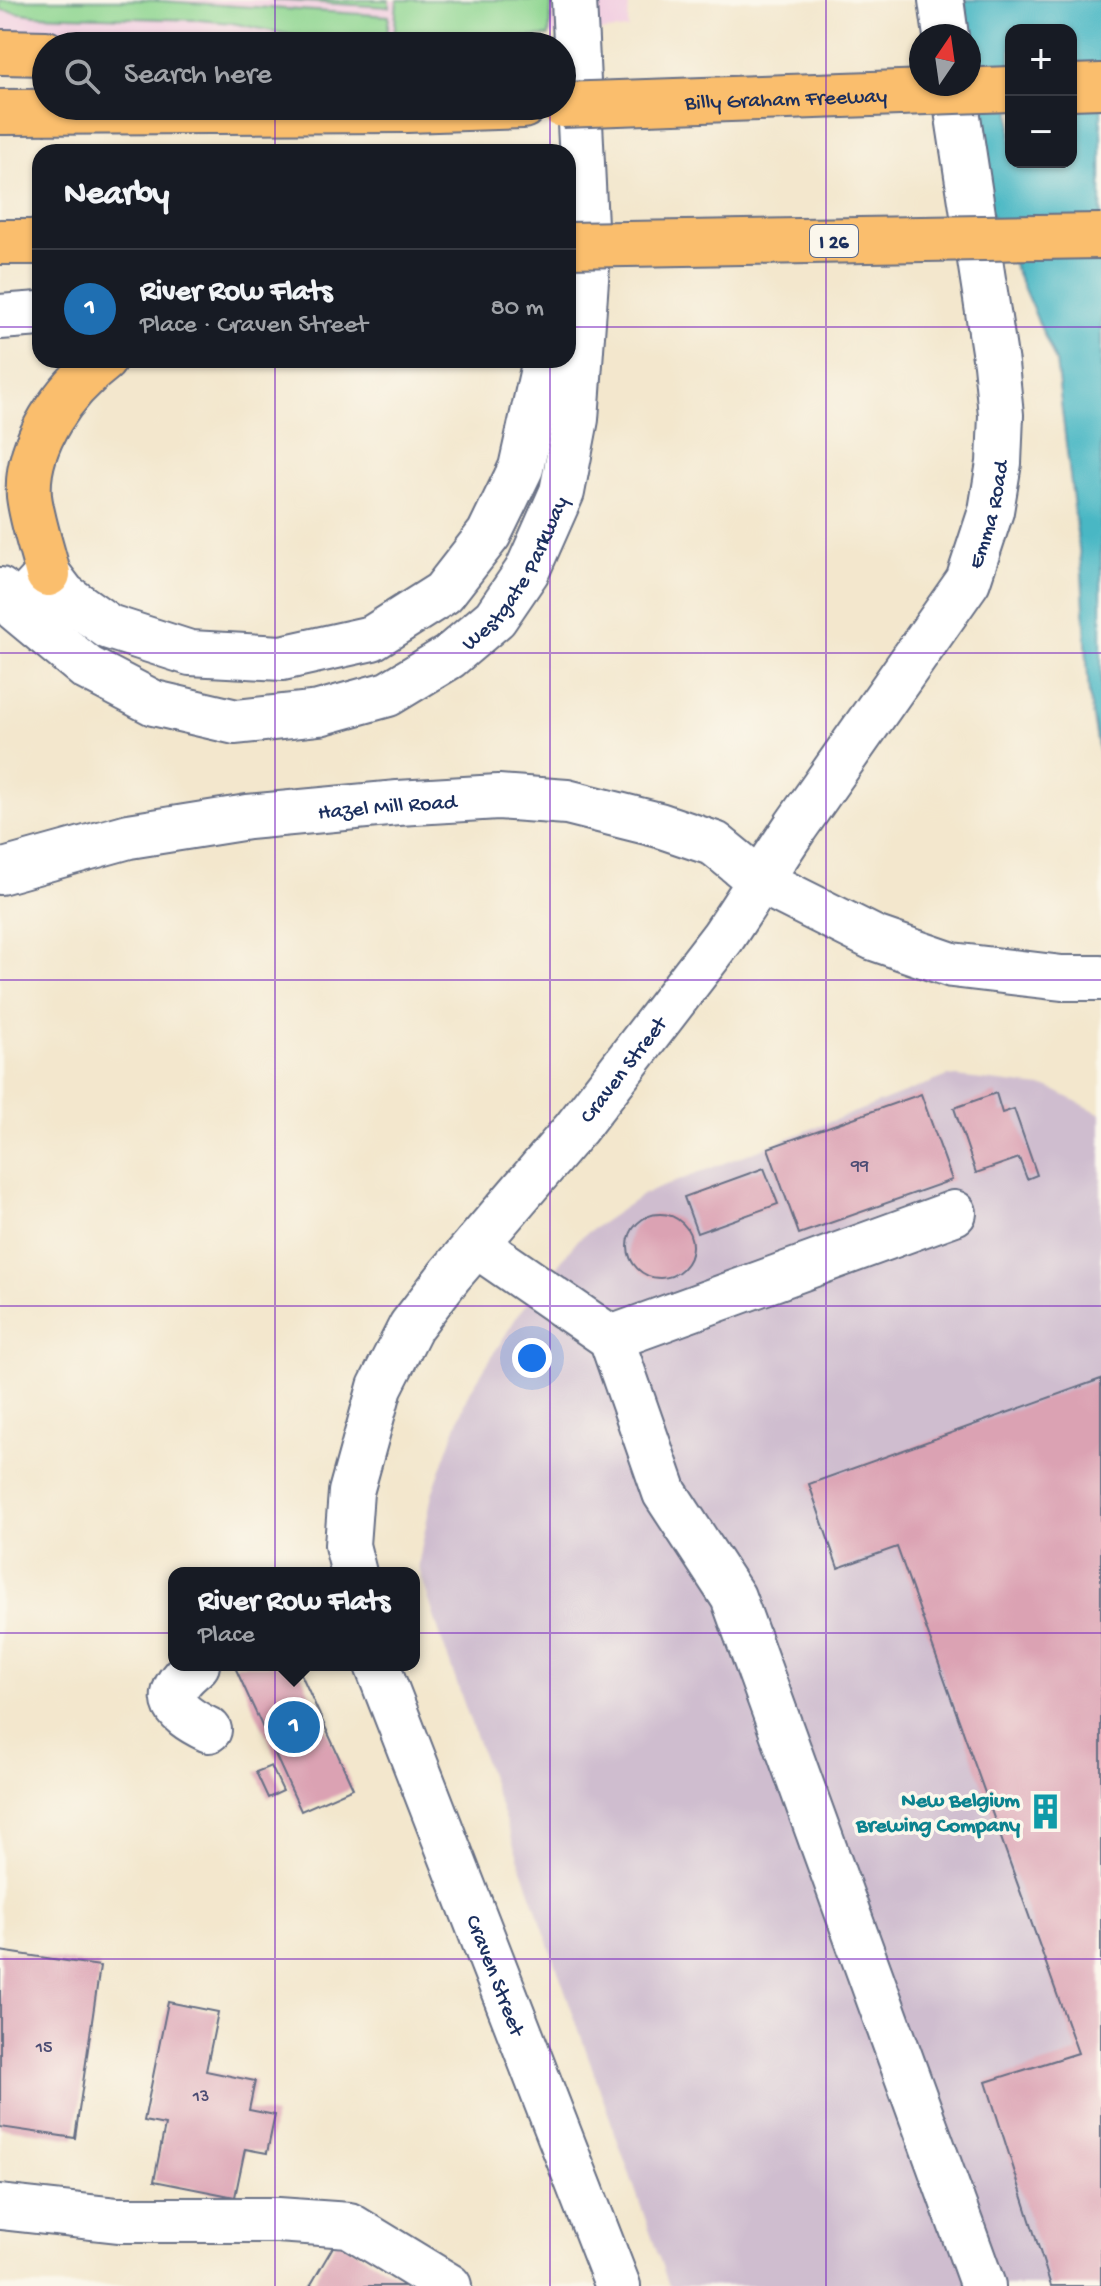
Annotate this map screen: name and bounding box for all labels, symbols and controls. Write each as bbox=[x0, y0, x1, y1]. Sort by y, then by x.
north arrow bbox=[909, 24, 981, 96]
map controls bbox=[1005, 24, 1077, 168]
button: + bbox=[1005, 24, 1077, 96]
search box bbox=[32, 32, 576, 120]
icon: search bbox=[60, 54, 104, 98]
text: Search here bbox=[124, 59, 272, 94]
street label: Billy Graham Freeway bbox=[683, 84, 888, 118]
button: − bbox=[1005, 96, 1077, 168]
text: Nearby bbox=[64, 176, 169, 216]
road number: I 26 bbox=[810, 225, 858, 257]
text: River Row Flats bbox=[140, 276, 332, 311]
text: 1 bbox=[85, 294, 95, 325]
text: 80 m bbox=[490, 294, 544, 325]
text: Place · Craven Street bbox=[140, 311, 368, 342]
street label: Emma Road bbox=[964, 457, 1017, 573]
street label: Westgate Parkway bbox=[458, 493, 576, 658]
street label: Hazel Mill Road bbox=[317, 790, 459, 827]
street label: Craven Street bbox=[576, 1011, 675, 1130]
house number: 99 bbox=[850, 1156, 869, 1177]
your location bbox=[512, 1338, 552, 1378]
popup bbox=[168, 1567, 420, 1671]
text: River Row Flats bbox=[198, 1586, 390, 1621]
text: Place bbox=[198, 1621, 255, 1652]
pin: 1 bbox=[268, 1697, 320, 1757]
place label: New Belgium Brewing Company bbox=[855, 1789, 1020, 1840]
building icon: New Belgium Brewing Company bbox=[1027, 1792, 1065, 1830]
street label: Craven Street bbox=[458, 1912, 529, 2042]
house number: 15 bbox=[35, 2038, 52, 2059]
house number: 13 bbox=[192, 2087, 209, 2108]

